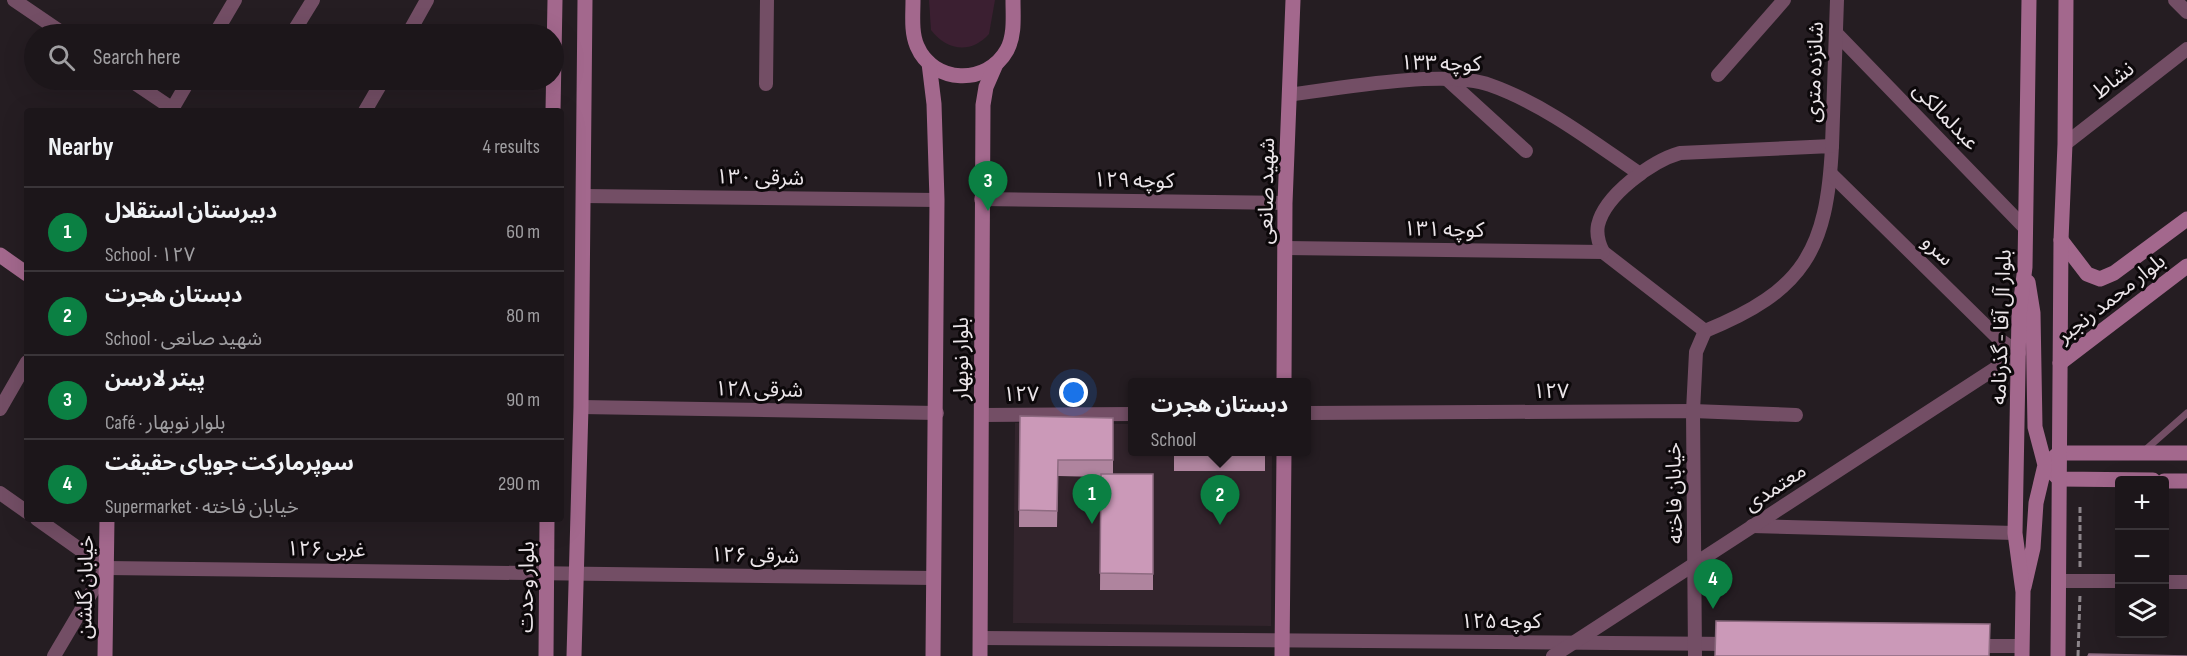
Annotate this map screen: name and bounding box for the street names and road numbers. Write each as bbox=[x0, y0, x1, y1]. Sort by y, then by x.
street label: شانزده متری bbox=[1800, 21, 1829, 123]
street label: کوچه ۱۳۳ bbox=[1401, 50, 1482, 77]
street label: نشاط bbox=[2087, 56, 2139, 104]
street label: عبدلمالکی bbox=[1907, 77, 1984, 155]
street label: شهید صانعی bbox=[1253, 138, 1280, 245]
street label: ۱۳۰ شرقی bbox=[716, 164, 804, 191]
street label: کوچه ۱۲۹ bbox=[1094, 167, 1175, 194]
street label: کوچه ۱۳۱ bbox=[1404, 216, 1485, 243]
street label: سرو bbox=[1917, 229, 1959, 271]
street label: بلوار محمد رنجبر bbox=[2051, 248, 2170, 349]
street label: بلوار آل آقا - گذرنامه bbox=[1986, 249, 2017, 405]
street label: بلوار نوبهار bbox=[949, 317, 974, 402]
street label: ۱۲۸ شرقی bbox=[715, 376, 803, 403]
street label: ۱۲۷ bbox=[1533, 379, 1569, 404]
street label: ۱۲۷ bbox=[1003, 382, 1039, 407]
street label: خیابان فاخته bbox=[1661, 442, 1688, 544]
street label: معتمدی bbox=[1739, 458, 1811, 517]
street label: خیابان گلشن bbox=[72, 535, 99, 639]
street label: ۱۲۶ غربی bbox=[286, 536, 366, 563]
street label: بلوار وحدت bbox=[513, 541, 540, 633]
street label: ۱۲۶ شرقی bbox=[711, 542, 799, 569]
street label: کوچه ۱۲۵ bbox=[1461, 609, 1542, 634]

